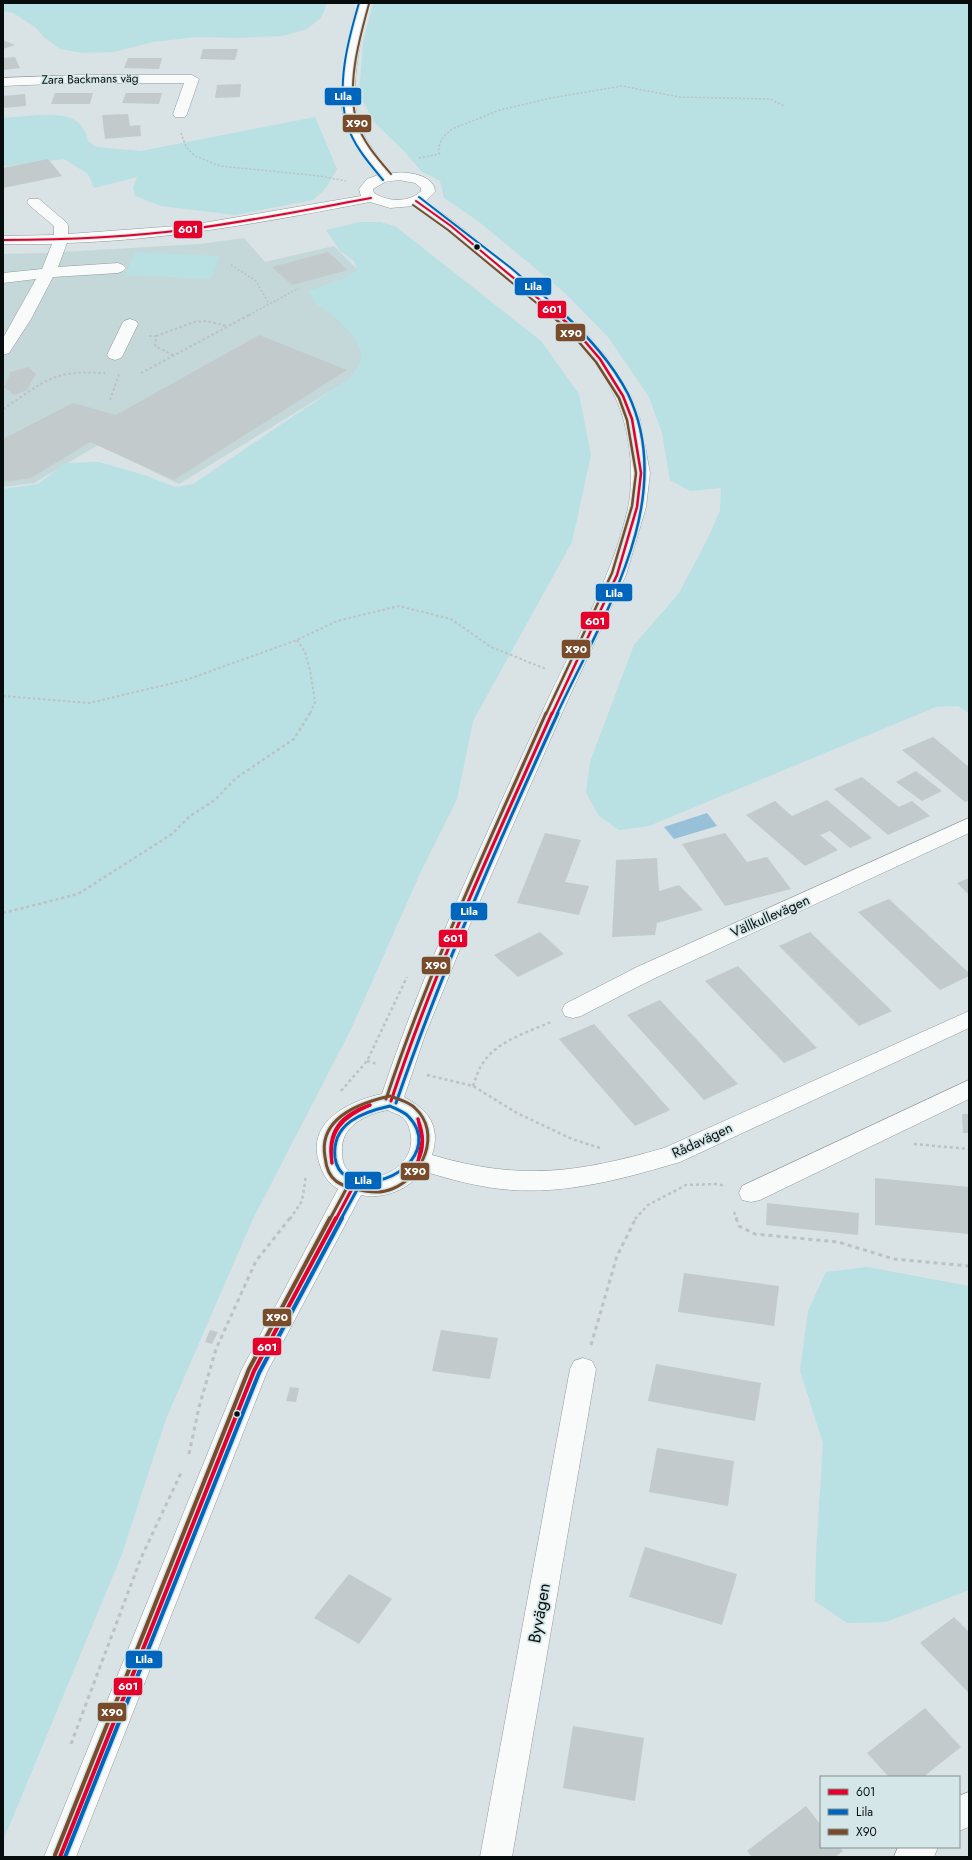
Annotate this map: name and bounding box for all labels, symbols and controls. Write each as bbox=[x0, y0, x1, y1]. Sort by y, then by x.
street label: Zara Backmans väg bbox=[41, 69, 139, 89]
line badge: Lila bbox=[324, 87, 362, 106]
text: Lila bbox=[334, 88, 352, 104]
line badge: X90 bbox=[342, 114, 372, 133]
text: X90 bbox=[346, 115, 368, 131]
line badge: 601 bbox=[173, 220, 203, 239]
text: 601 bbox=[178, 221, 198, 237]
unlabelled marker bbox=[472, 242, 482, 252]
line badge: Lila bbox=[514, 277, 552, 296]
text: Lila bbox=[524, 278, 542, 294]
line badge: 601 bbox=[537, 300, 567, 319]
text: 601 bbox=[542, 301, 562, 317]
line badge: X90 bbox=[555, 323, 586, 342]
text: X90 bbox=[560, 325, 582, 341]
line badge: Lila bbox=[595, 583, 633, 602]
text: Lila bbox=[605, 585, 623, 601]
line badge: 601 bbox=[580, 611, 610, 630]
text: 601 bbox=[585, 613, 605, 629]
line badge: X90 bbox=[561, 639, 591, 659]
text: X90 bbox=[565, 641, 587, 657]
street label: Vällkullevägen bbox=[727, 890, 813, 942]
line badge: Lila bbox=[450, 902, 488, 921]
text: Lila bbox=[460, 903, 478, 919]
line badge: 601 bbox=[438, 929, 468, 948]
text: 601 bbox=[443, 930, 463, 946]
line badge: X90 bbox=[421, 956, 451, 975]
text: X90 bbox=[425, 957, 447, 973]
street label: Rådavägen bbox=[668, 1117, 736, 1163]
line badge: X90 bbox=[400, 1162, 430, 1181]
text: X90 bbox=[404, 1163, 426, 1179]
line badge: Lila bbox=[344, 1171, 382, 1190]
text: Lila bbox=[354, 1172, 372, 1188]
line badge: X90 bbox=[262, 1308, 292, 1327]
text: X90 bbox=[266, 1309, 288, 1325]
line badge: 601 bbox=[252, 1337, 282, 1356]
text: 601 bbox=[257, 1339, 277, 1355]
unlabelled marker bbox=[232, 1409, 242, 1419]
street label: Byvägen bbox=[522, 1581, 556, 1645]
line badge: Lila bbox=[125, 1650, 163, 1669]
text: Lila bbox=[135, 1651, 153, 1667]
line badge: 601 bbox=[113, 1677, 143, 1696]
text: 601 bbox=[118, 1678, 138, 1694]
line badge: X90 bbox=[97, 1702, 127, 1722]
text: X90 bbox=[101, 1704, 123, 1720]
legend bbox=[820, 1776, 960, 1848]
text: 601 bbox=[856, 1783, 876, 1801]
text: Lila bbox=[856, 1803, 873, 1821]
text: X90 bbox=[856, 1823, 877, 1841]

